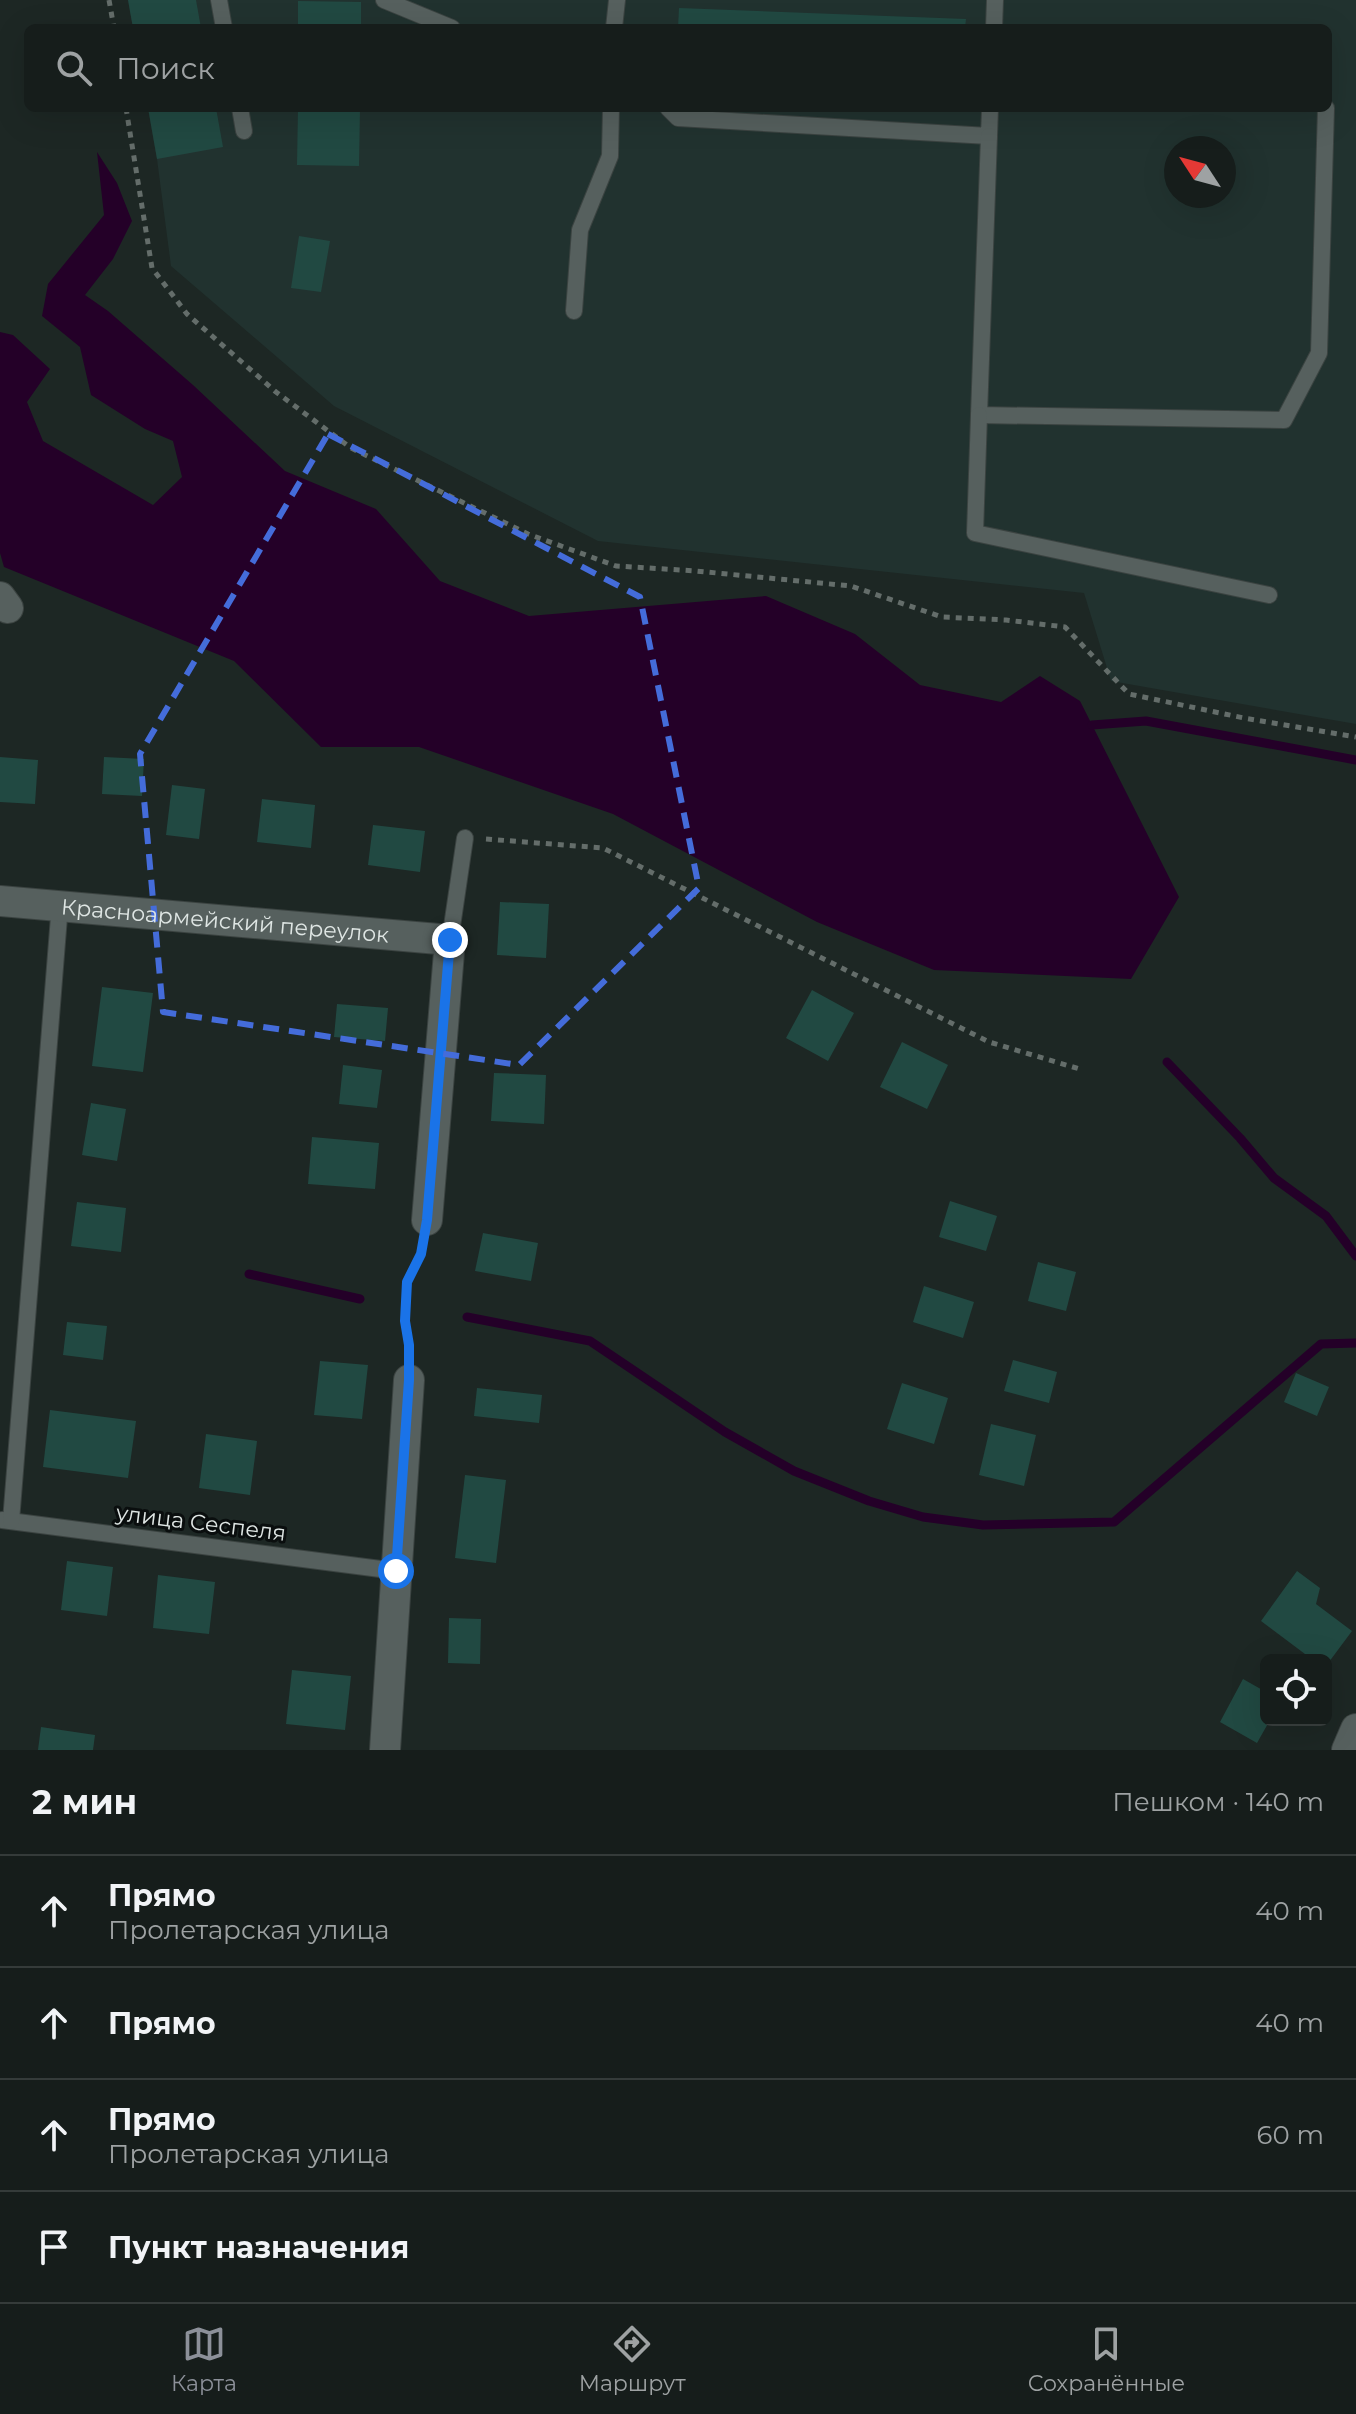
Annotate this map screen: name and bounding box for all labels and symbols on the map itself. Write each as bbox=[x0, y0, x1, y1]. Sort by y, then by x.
north arrow bbox=[1164, 136, 1236, 208]
street label: Красноармейский переулок bbox=[60, 893, 390, 948]
route end bbox=[432, 922, 468, 958]
street label: улица Сеспеля bbox=[113, 1499, 288, 1547]
route start bbox=[378, 1553, 414, 1589]

